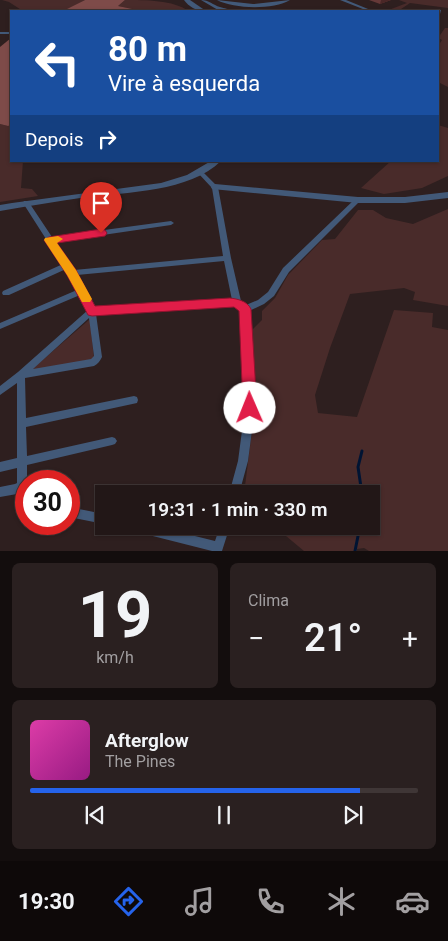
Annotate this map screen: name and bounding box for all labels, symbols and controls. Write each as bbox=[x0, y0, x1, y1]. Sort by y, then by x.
text: 80 m bbox=[108, 29, 187, 70]
icon: left bbox=[25, 30, 90, 95]
text: Vire à esquerda bbox=[108, 71, 260, 96]
icon: right bbox=[93, 125, 121, 153]
text: Depois bbox=[25, 128, 83, 151]
pin bbox=[80, 182, 122, 233]
icon: arrive bbox=[87, 189, 115, 217]
position arrow bbox=[223, 381, 275, 433]
speed limit sign: 30 bbox=[15, 470, 80, 535]
text: 19:31 · 1 min · 330 m bbox=[147, 498, 328, 521]
text: 19 bbox=[78, 577, 152, 653]
text: Clima bbox=[248, 591, 289, 610]
text: 21° bbox=[304, 616, 362, 660]
text: − bbox=[248, 622, 264, 655]
text: + bbox=[402, 622, 418, 655]
text: km/h bbox=[96, 648, 134, 667]
text: Afterglow bbox=[105, 729, 189, 752]
text: The Pines bbox=[105, 752, 175, 771]
icon: previous bbox=[81, 801, 109, 829]
icon: pause bbox=[210, 801, 238, 829]
icon: next bbox=[339, 801, 367, 829]
icon: directions bbox=[111, 884, 146, 919]
icon: music bbox=[182, 884, 217, 919]
icon: phone bbox=[253, 884, 288, 919]
icon: climate bbox=[324, 884, 359, 919]
icon: car bbox=[395, 884, 430, 919]
text: 19:30 bbox=[18, 889, 75, 914]

